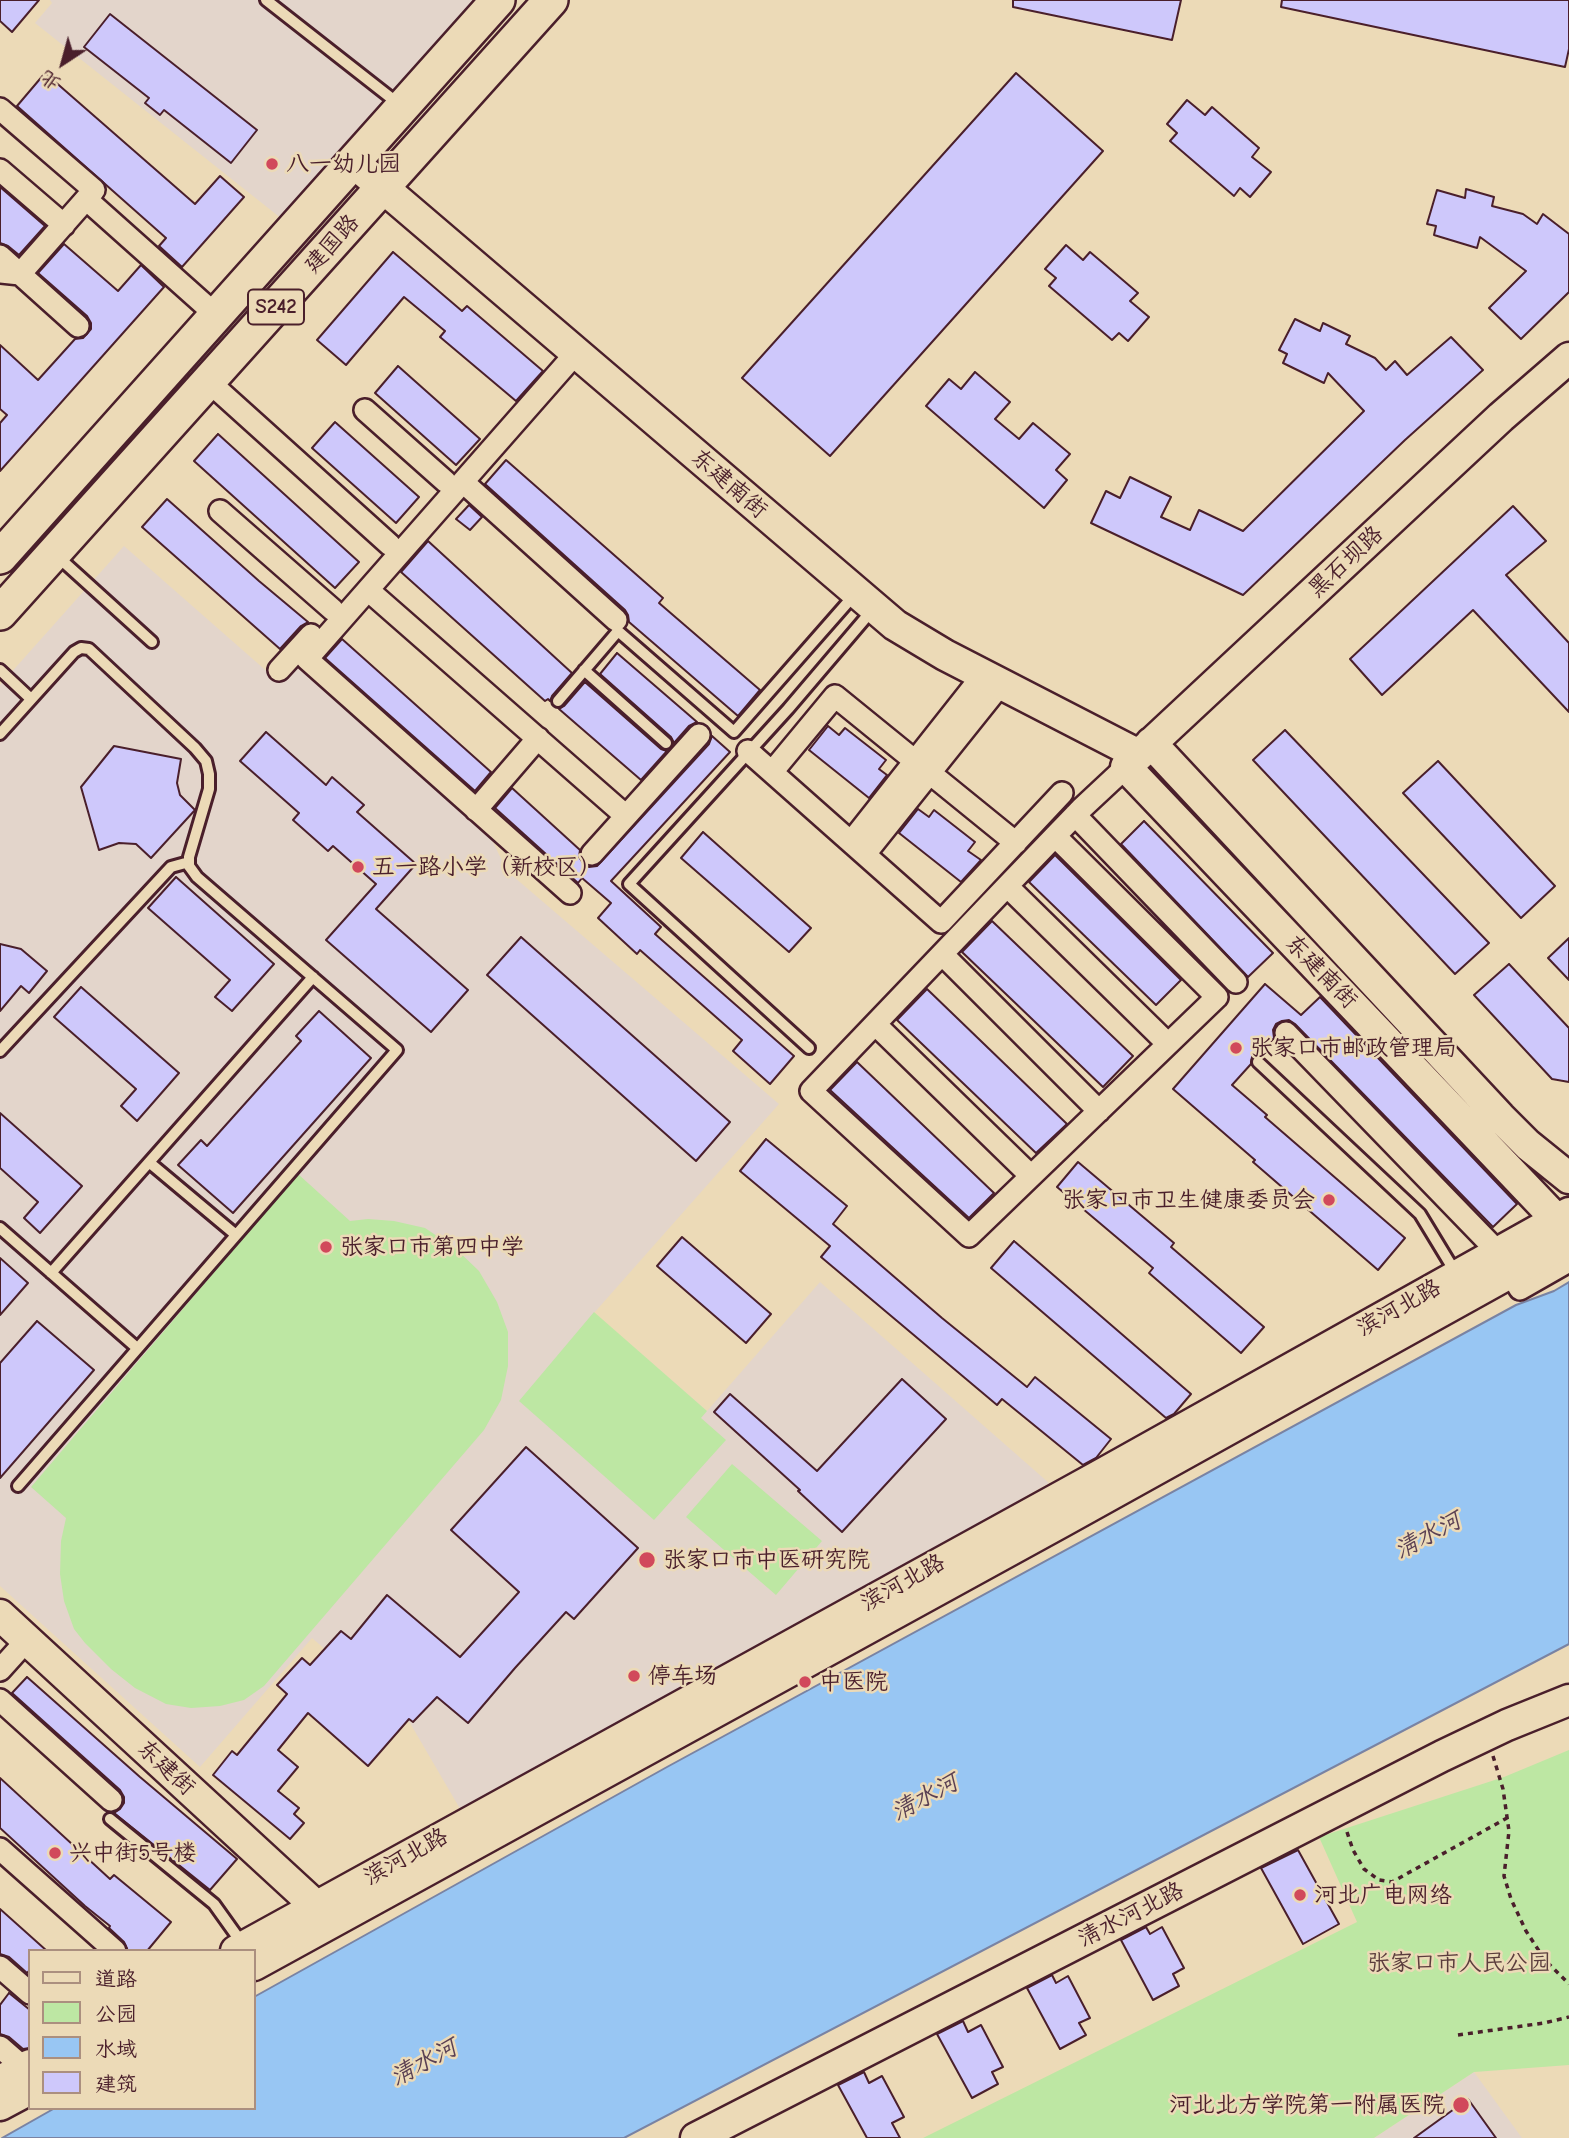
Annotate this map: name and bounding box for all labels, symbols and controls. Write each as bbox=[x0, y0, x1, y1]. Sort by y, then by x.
north arrow bbox=[28, 28, 98, 98]
text: 北 bbox=[37, 66, 65, 94]
place label: 八一幼儿园 bbox=[286, 150, 401, 178]
marker: 八一幼儿园 bbox=[264, 156, 280, 172]
street label: 建国路 bbox=[299, 209, 365, 279]
road number: S242 bbox=[248, 290, 304, 324]
street label: 东建南街 bbox=[685, 443, 773, 525]
street label: 黑石坝路 bbox=[1303, 521, 1389, 603]
place label: 五一路小学（新校区） bbox=[372, 853, 602, 881]
marker: 五一路小学（新校区） bbox=[350, 859, 366, 875]
street label: 东建南街 bbox=[1279, 929, 1363, 1015]
place label: 张家口市邮政管理局 bbox=[1250, 1034, 1457, 1062]
marker: 张家口市邮政管理局 bbox=[1228, 1040, 1244, 1056]
place label: 张家口市卫生健康委员会 bbox=[1062, 1186, 1315, 1214]
marker: 张家口市卫生健康委员会 bbox=[1321, 1192, 1337, 1208]
place label: 张家口市第四中学 bbox=[340, 1233, 524, 1261]
marker: 张家口市第四中学 bbox=[318, 1239, 334, 1255]
street label: 滨河北路 bbox=[1352, 1274, 1446, 1342]
water label: 清水河 bbox=[1389, 1506, 1467, 1566]
place label: 张家口市中医研究院 bbox=[663, 1546, 870, 1574]
street label: 滨河北路 bbox=[856, 1549, 950, 1617]
marker: 张家口市中医研究院 bbox=[637, 1550, 657, 1570]
place label: 停车场 bbox=[648, 1662, 717, 1690]
marker: 停车场 bbox=[626, 1668, 642, 1684]
place label: 中医院 bbox=[819, 1668, 888, 1696]
marker: 中医院 bbox=[797, 1674, 813, 1690]
street label: 东建街 bbox=[131, 1734, 201, 1802]
water label: 清水河 bbox=[886, 1768, 964, 1828]
street label: 滨河北路 bbox=[359, 1823, 453, 1891]
place label: 兴中街5号楼 bbox=[69, 1839, 196, 1867]
marker: 兴中街5号楼 bbox=[47, 1845, 63, 1861]
street label: 清水河北路 bbox=[1074, 1877, 1188, 1953]
place label: 河北广电网络 bbox=[1314, 1881, 1452, 1909]
marker: 河北广电网络 bbox=[1292, 1887, 1308, 1903]
legend bbox=[28, 1949, 256, 2110]
park label: 张家口市人民公园 bbox=[1367, 1949, 1551, 1977]
text: 道路 bbox=[95, 1967, 137, 1991]
text: 公园 bbox=[95, 2002, 137, 2026]
water label: 清水河 bbox=[385, 2033, 463, 2093]
text: 水域 bbox=[95, 2037, 137, 2061]
text: 建筑 bbox=[95, 2072, 137, 2096]
place label: 河北北方学院第一附属医院 bbox=[1169, 2091, 1445, 2119]
marker: 河北北方学院第一附属医院 bbox=[1451, 2095, 1471, 2115]

